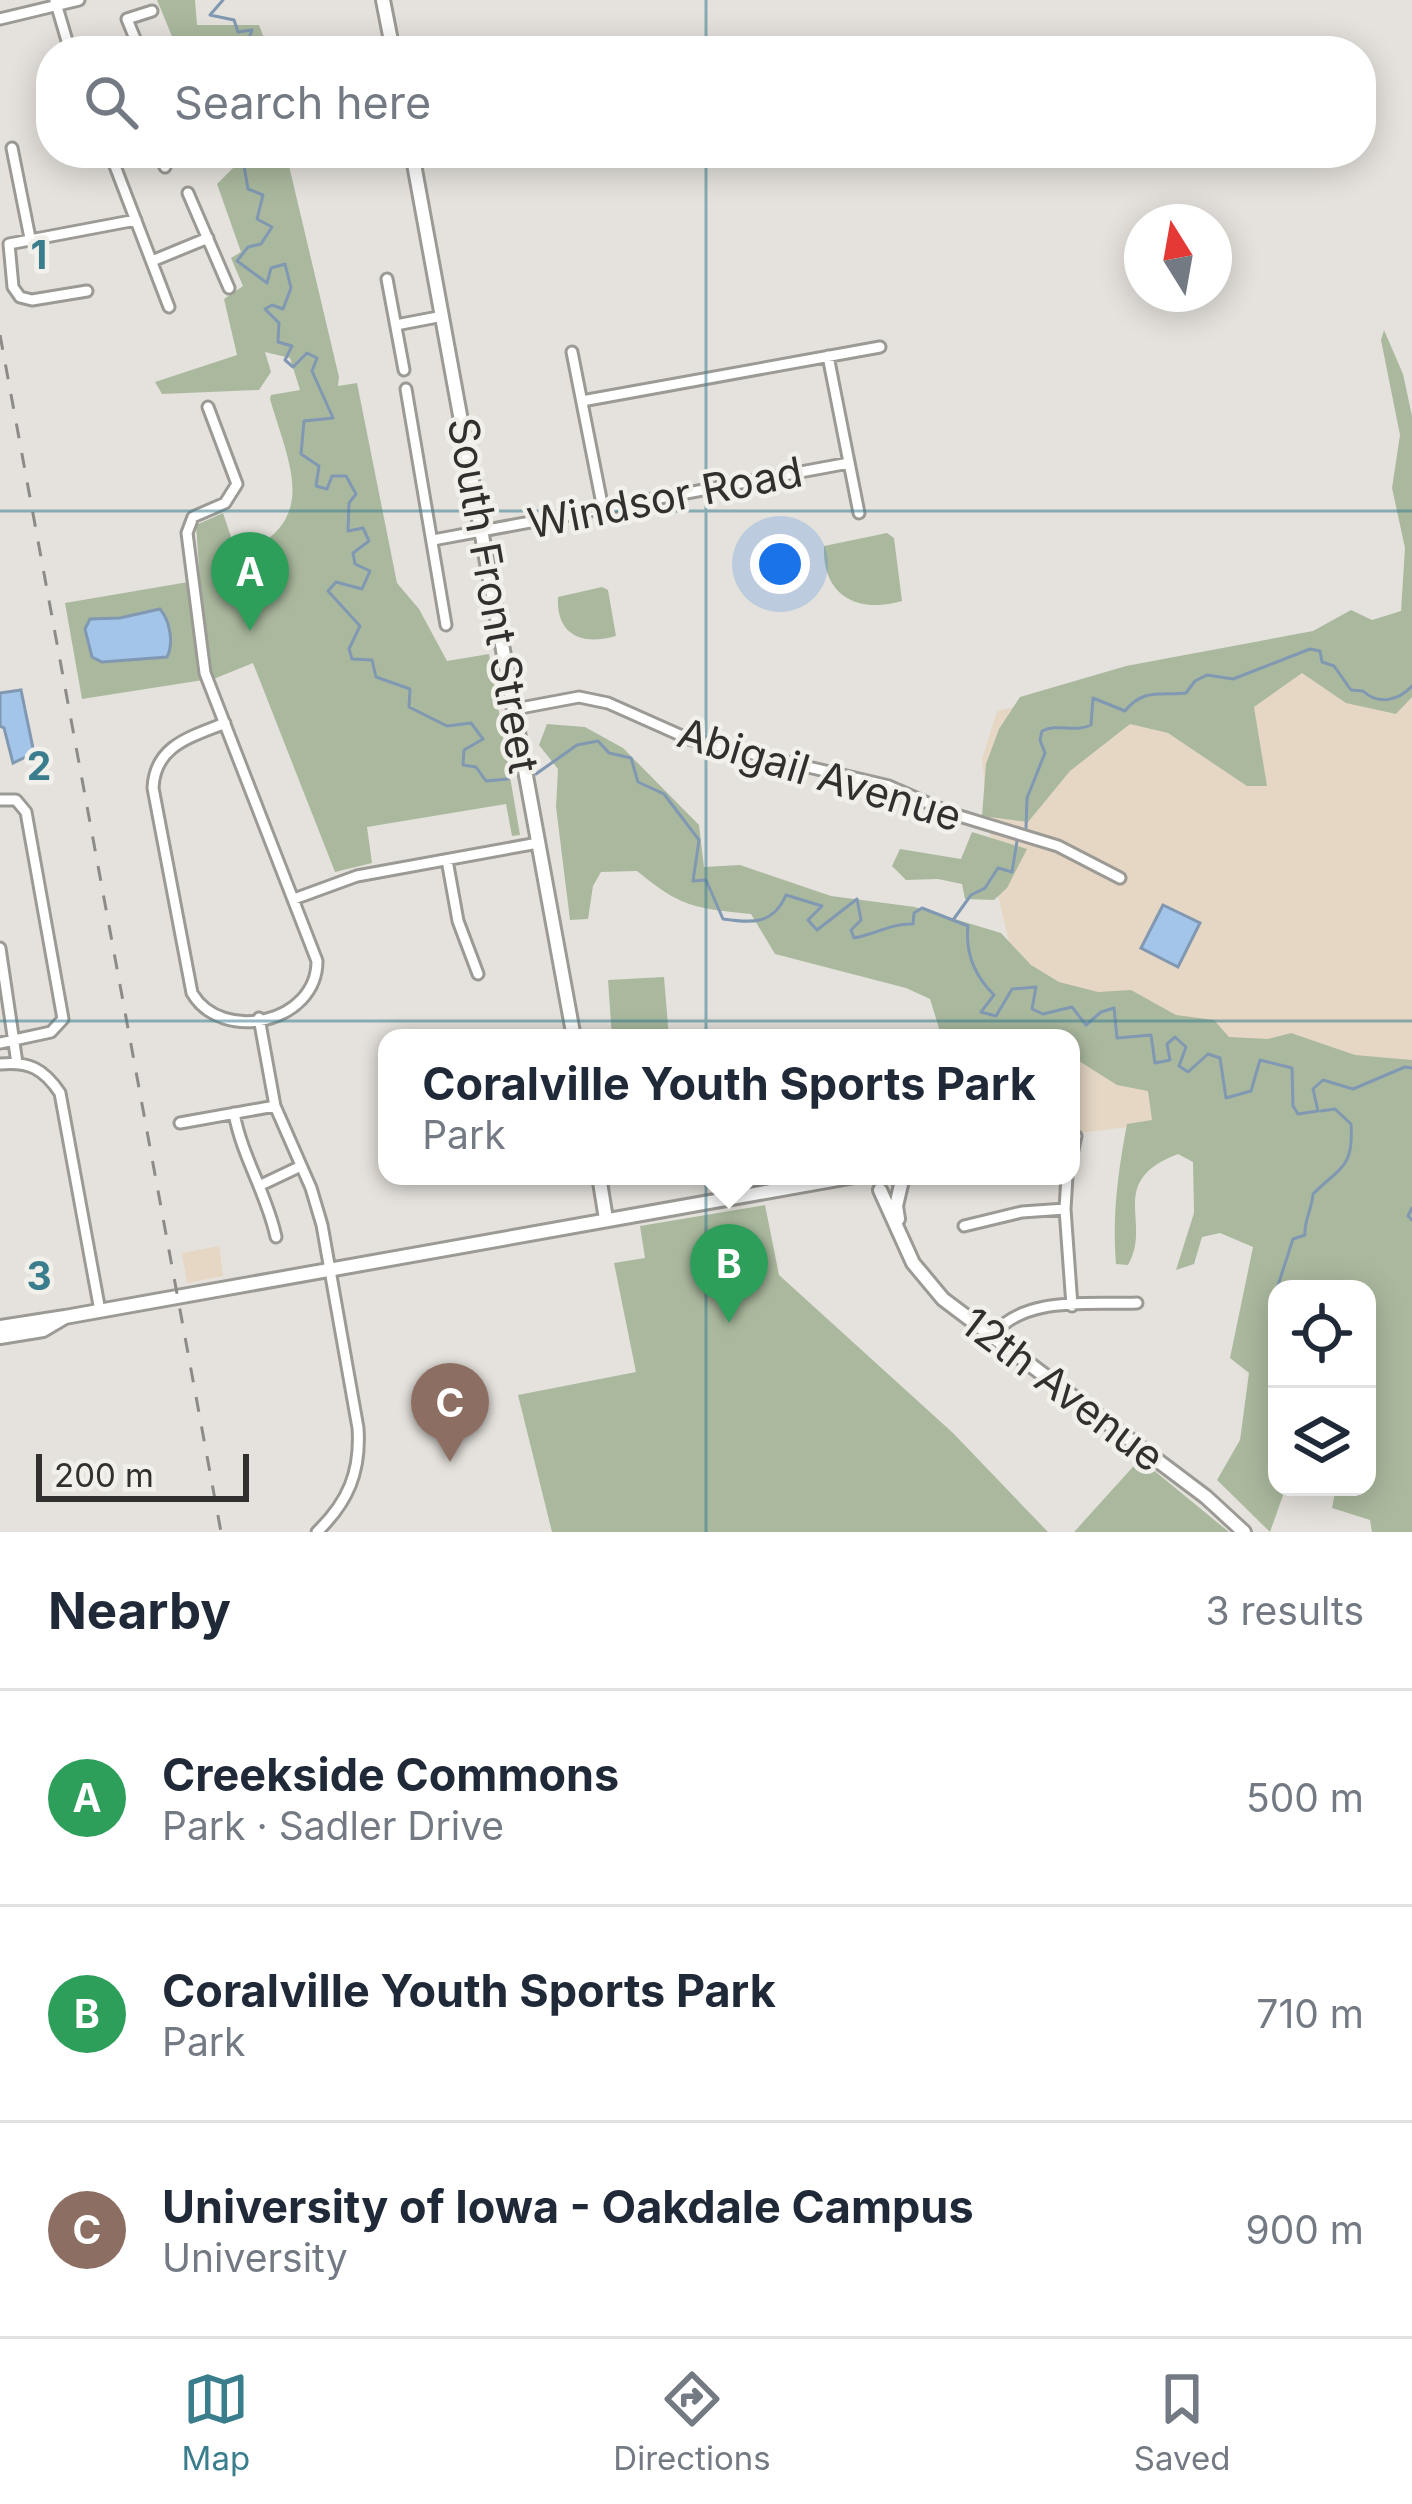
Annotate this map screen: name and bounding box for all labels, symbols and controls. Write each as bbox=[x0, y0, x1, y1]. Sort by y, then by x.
search box bbox=[36, 36, 1376, 168]
icon: search bbox=[78, 69, 144, 135]
text: Search here bbox=[174, 75, 431, 130]
north arrow bbox=[1124, 204, 1232, 312]
text: 1 bbox=[31, 231, 47, 278]
street label: South Front Street bbox=[438, 413, 550, 777]
street label: Windsor Road bbox=[524, 445, 806, 549]
pin: A bbox=[211, 532, 289, 631]
your location bbox=[750, 534, 810, 594]
street label: Abigail Avenue bbox=[672, 707, 968, 841]
text: 2 bbox=[27, 742, 51, 789]
popup bbox=[378, 1029, 1080, 1185]
text: Coralville Youth Sports Park bbox=[422, 1056, 1036, 1111]
text: Park bbox=[422, 1111, 506, 1158]
pin: B bbox=[690, 1224, 768, 1323]
text: 3 bbox=[26, 1252, 52, 1299]
map controls bbox=[1268, 1280, 1376, 1496]
button: locate bbox=[1268, 1280, 1376, 1388]
street label: 12th Avenue bbox=[952, 1296, 1174, 1482]
pin: C bbox=[411, 1363, 489, 1462]
button: layers bbox=[1268, 1388, 1376, 1496]
scale bar bbox=[36, 1448, 249, 1501]
text: 200 m bbox=[54, 1455, 154, 1495]
text: Nearby bbox=[48, 1580, 231, 1641]
text: 3 results bbox=[1206, 1587, 1364, 1634]
text: Creekside Commons bbox=[162, 1747, 619, 1802]
text: A bbox=[72, 1774, 102, 1821]
text: 500 m bbox=[1246, 1774, 1364, 1821]
text: Park · Sadler Drive bbox=[162, 1802, 504, 1849]
text: Coralville Youth Sports Park bbox=[162, 1963, 776, 2018]
text: B bbox=[74, 1990, 100, 2037]
text: 710 m bbox=[1256, 1990, 1364, 2037]
text: Park bbox=[162, 2018, 246, 2065]
text: University of Iowa - Oakdale Campus bbox=[162, 2179, 974, 2234]
text: C bbox=[73, 2206, 101, 2253]
text: 900 m bbox=[1245, 2206, 1364, 2253]
text: University bbox=[162, 2234, 348, 2281]
tab: Map bbox=[182, 2366, 250, 2478]
tab: Directions bbox=[613, 2366, 771, 2478]
tab: Saved bbox=[1134, 2366, 1230, 2478]

